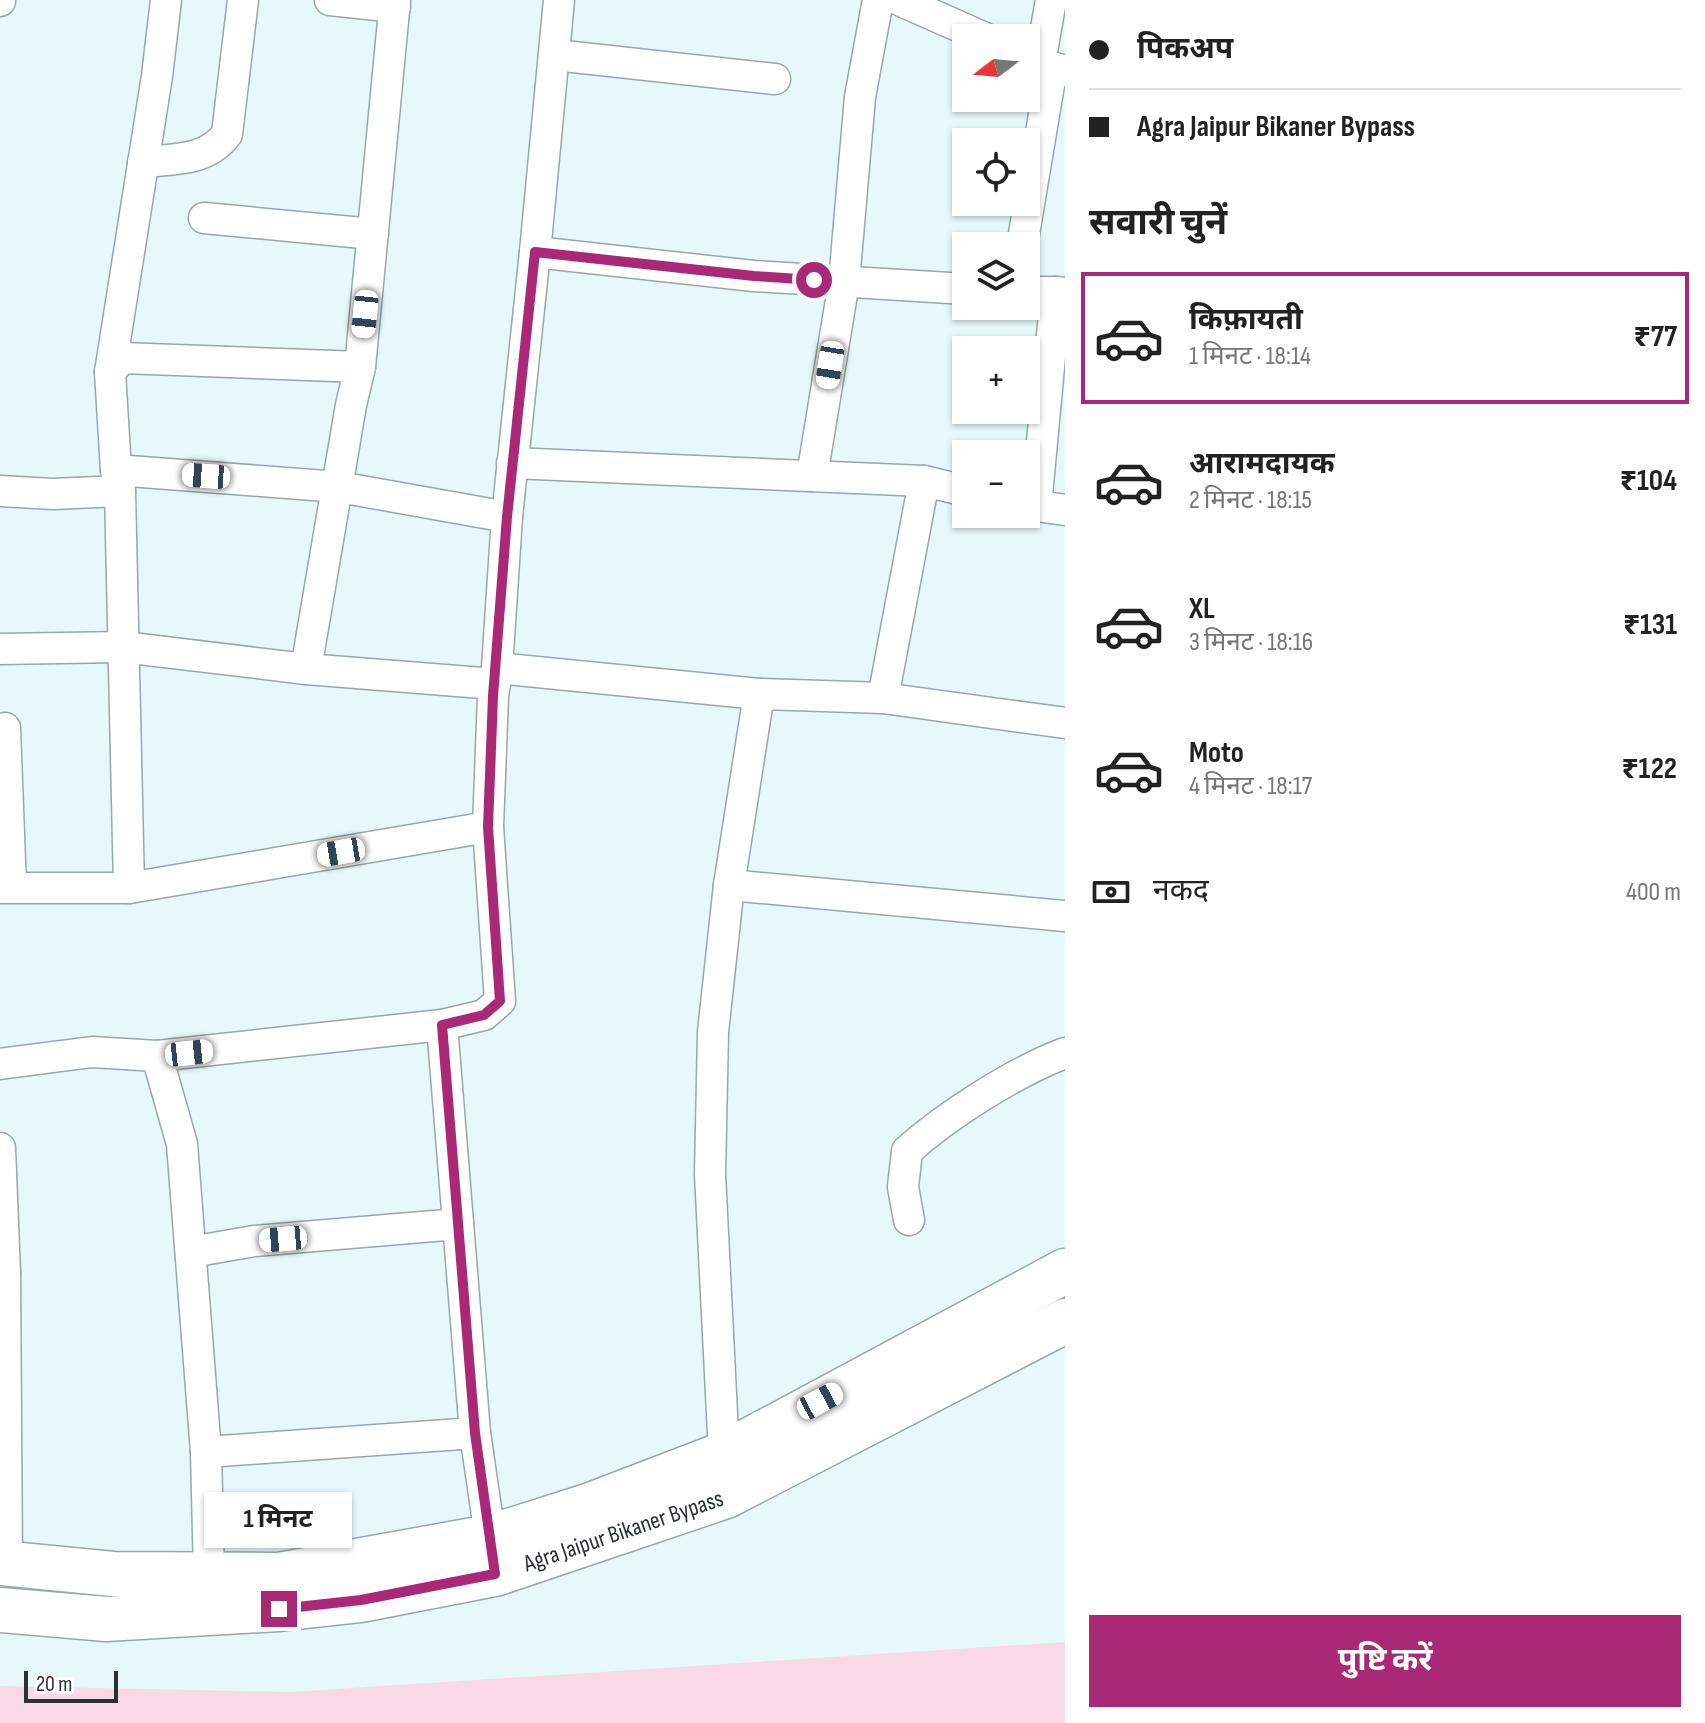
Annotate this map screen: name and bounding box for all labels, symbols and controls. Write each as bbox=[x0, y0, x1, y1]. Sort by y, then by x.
north arrow bbox=[952, 24, 1040, 112]
map controls bbox=[952, 24, 1040, 528]
text: पिकअप bbox=[1137, 31, 1233, 67]
text: Agra Jaipur Bikaner Bypass bbox=[1137, 109, 1415, 145]
button: locate bbox=[952, 128, 1040, 216]
text: सवारी चुनें bbox=[1089, 202, 1227, 245]
button: layers bbox=[952, 232, 1040, 320]
route start bbox=[796, 262, 832, 298]
car bbox=[351, 289, 379, 339]
icon: car bbox=[1093, 302, 1165, 374]
text: किफ़ायती bbox=[1189, 302, 1303, 338]
text: ₹77 bbox=[1634, 319, 1677, 355]
button: + bbox=[952, 336, 1040, 424]
car bbox=[814, 339, 846, 391]
text: 1 मिनट · 18:14 bbox=[1189, 341, 1311, 372]
button: − bbox=[952, 440, 1040, 528]
icon: car bbox=[1093, 446, 1165, 518]
text: आरामदायक bbox=[1189, 446, 1335, 482]
car bbox=[181, 462, 231, 490]
text: ₹104 bbox=[1620, 463, 1677, 499]
text: 2 मिनट · 18:15 bbox=[1189, 485, 1312, 516]
icon: car bbox=[1093, 590, 1165, 662]
text: XL bbox=[1189, 591, 1215, 627]
text: ₹131 bbox=[1623, 607, 1677, 643]
text: 3 मिनट · 18:16 bbox=[1189, 627, 1313, 658]
icon: car bbox=[1093, 734, 1165, 806]
text: Moto bbox=[1189, 735, 1244, 771]
text: ₹122 bbox=[1621, 751, 1677, 787]
text: 4 मिनट · 18:17 bbox=[1189, 771, 1312, 802]
car bbox=[315, 836, 367, 868]
icon: cash bbox=[1089, 870, 1133, 914]
text: नकद bbox=[1153, 873, 1209, 909]
text: 400 m bbox=[1626, 877, 1681, 908]
car bbox=[164, 1039, 214, 1067]
car bbox=[258, 1225, 308, 1253]
car bbox=[793, 1379, 847, 1423]
street label: Agra Jaipur Bikaner Bypass bbox=[518, 1483, 727, 1578]
callout: 1 मिनट bbox=[205, 1493, 353, 1549]
text: 1 मिनट bbox=[244, 1504, 312, 1535]
route end bbox=[261, 1591, 297, 1627]
button: पुष्टि करें bbox=[1089, 1615, 1681, 1707]
scale bar bbox=[24, 1667, 118, 1703]
text: 20 m bbox=[36, 1671, 73, 1698]

